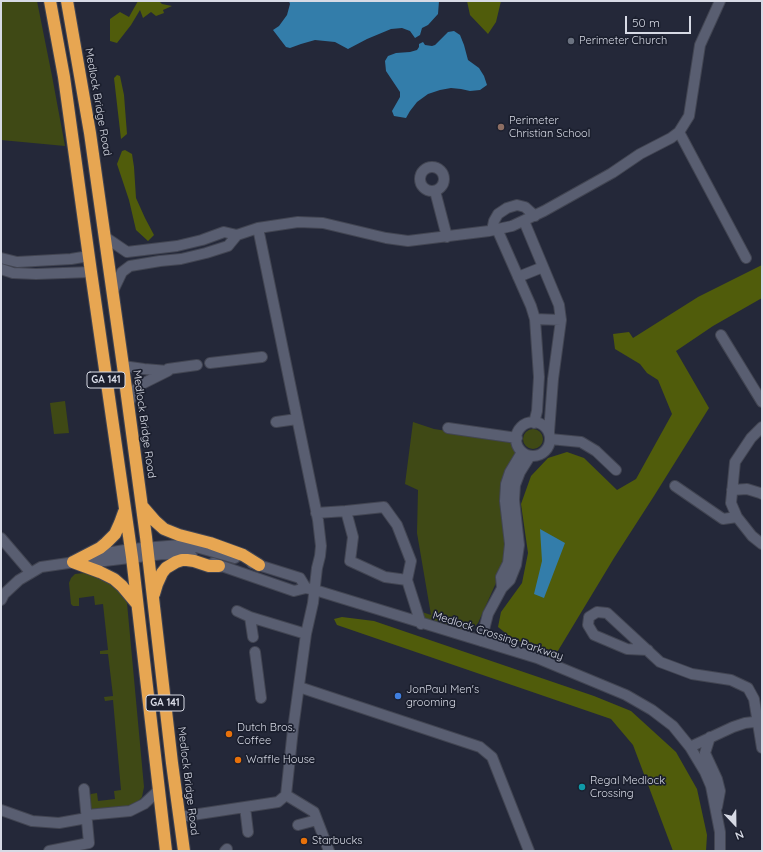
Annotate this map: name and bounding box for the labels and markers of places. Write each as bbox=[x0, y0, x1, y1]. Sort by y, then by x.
place label: Perimeter Church bbox=[579, 34, 667, 48]
marker: Perimeter Church bbox=[566, 36, 576, 46]
place label: Perimeter Christian School bbox=[509, 114, 590, 140]
marker: Perimeter Christian School bbox=[496, 122, 506, 132]
place label: JonPaul Men's grooming bbox=[406, 683, 479, 709]
marker: JonPaul Men's grooming bbox=[393, 691, 403, 701]
place label: Dutch Bros. Coffee bbox=[237, 721, 295, 747]
marker: Dutch Bros. Coffee bbox=[224, 729, 234, 739]
place label: Waffle House bbox=[246, 753, 315, 767]
marker: Waffle House bbox=[233, 755, 243, 765]
place label: Regal Medlock Crossing bbox=[590, 774, 665, 800]
marker: Regal Medlock Crossing bbox=[577, 782, 587, 792]
place label: Starbucks bbox=[312, 834, 362, 848]
marker: Starbucks bbox=[299, 836, 309, 846]

